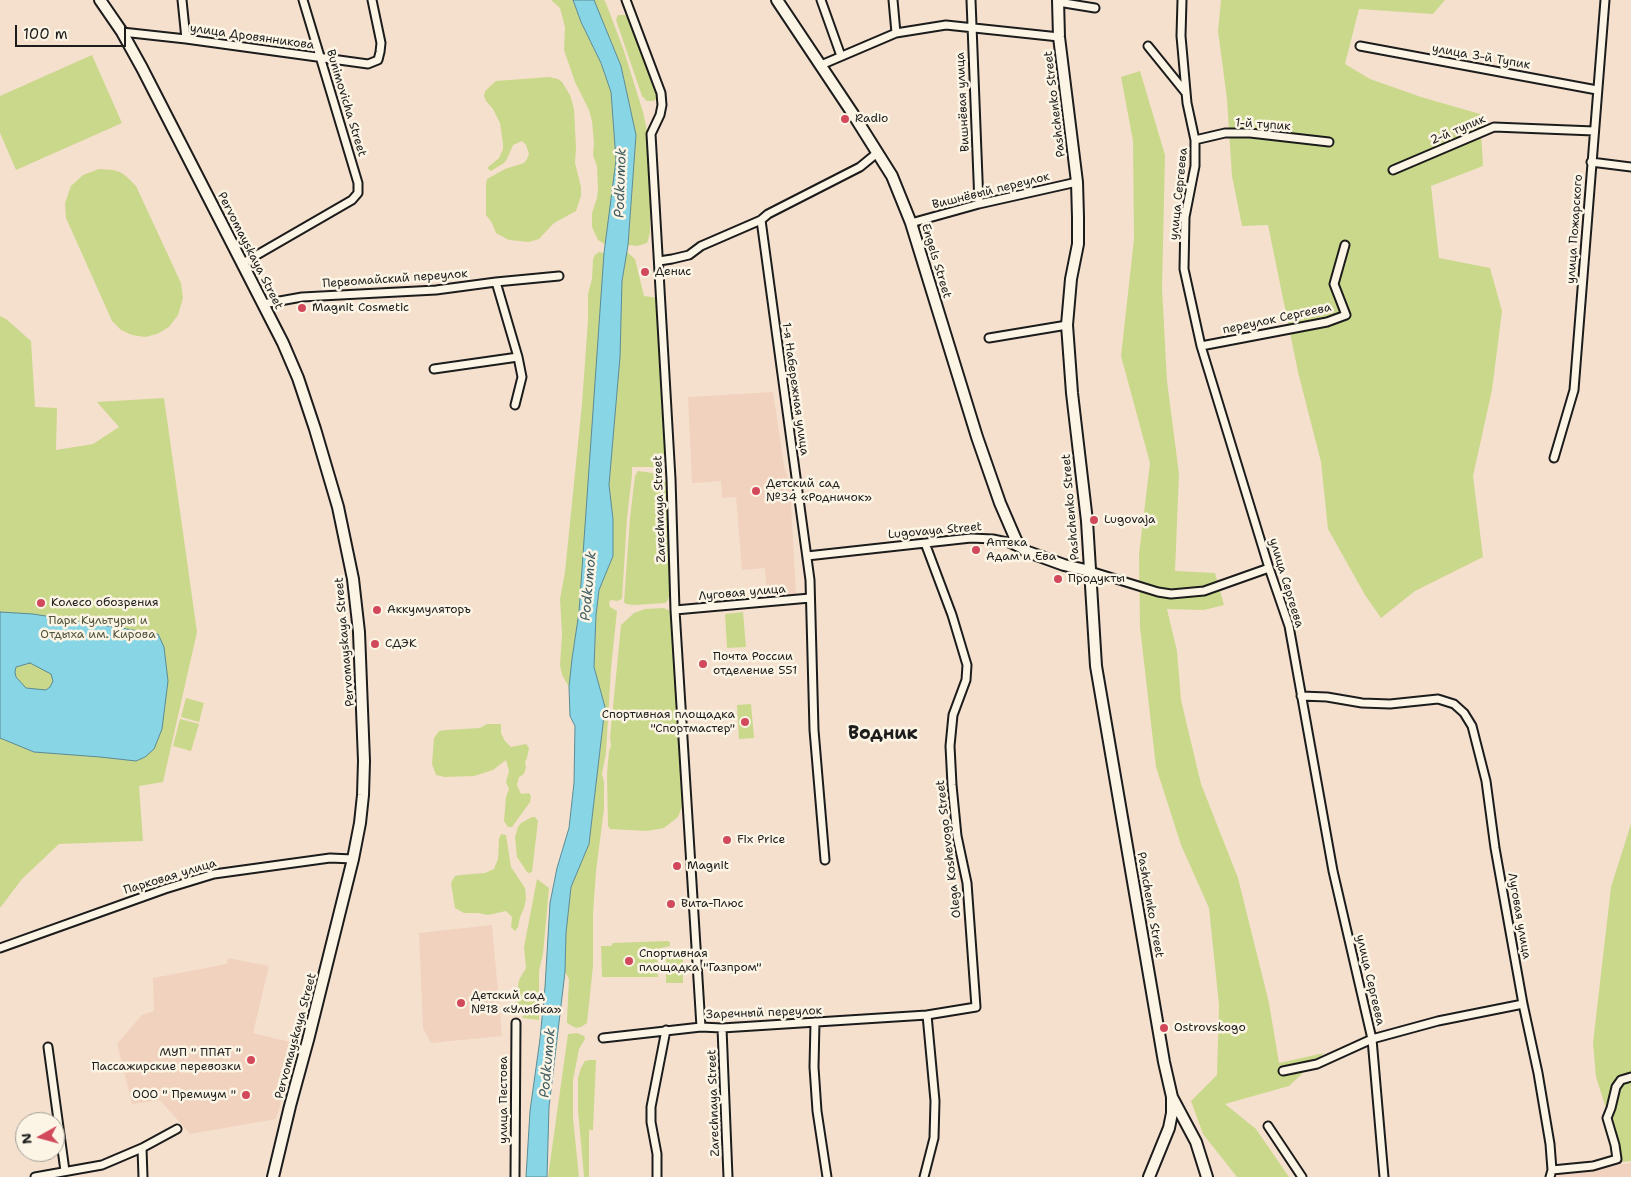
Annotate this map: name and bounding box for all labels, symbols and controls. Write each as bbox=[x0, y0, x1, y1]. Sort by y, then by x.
scale bar bbox=[18, 15, 129, 47]
street label: улица Дровянникова bbox=[189, 21, 315, 53]
text: 100 m bbox=[23, 24, 68, 44]
street label: улица 3-й Тупик bbox=[1431, 41, 1531, 73]
street label: Bunimovicha Street bbox=[323, 48, 369, 158]
street label: Pashchenko Street bbox=[1041, 50, 1069, 158]
street label: Вишнёвая улица bbox=[953, 52, 973, 152]
place label: Radio bbox=[855, 112, 888, 126]
street label: 2-й тупик bbox=[1428, 112, 1488, 148]
marker: Radio bbox=[839, 113, 851, 125]
street label: 1-й тупик bbox=[1235, 116, 1291, 134]
street label: улица Сергеева bbox=[1167, 147, 1191, 241]
water label: Podkumok bbox=[611, 148, 631, 218]
street label: Вишнёвый переулок bbox=[931, 169, 1051, 213]
street label: улица Пожарского bbox=[1564, 174, 1586, 284]
street label: Pervomayskaya Street bbox=[214, 190, 286, 312]
street label: Engels Street bbox=[918, 222, 954, 300]
place label: Денис bbox=[655, 265, 691, 279]
marker: Денис bbox=[639, 266, 651, 278]
street label: Первомайский переулок bbox=[322, 267, 468, 291]
street label: переулок Сергеева bbox=[1221, 300, 1333, 338]
place label: Magnit Cosmetic bbox=[312, 301, 409, 315]
marker: Magnit Cosmetic bbox=[296, 302, 308, 314]
street label: 1-я Набережная улица bbox=[779, 322, 811, 456]
street label: Pashchenko Street bbox=[1059, 453, 1083, 561]
street label: Zarechnaya Street bbox=[651, 455, 669, 563]
place label: Детский сад №34 «Родничок» bbox=[766, 477, 872, 505]
marker: Детский сад №34 «Родничок» bbox=[750, 485, 762, 497]
place label: Lugovaja bbox=[1104, 513, 1156, 527]
marker: Lugovaja bbox=[1088, 514, 1100, 526]
street label: Lugovaya Street bbox=[887, 520, 983, 542]
place label: Аптека Адам и Ева bbox=[986, 536, 1056, 564]
street label: улица Сергеева bbox=[1266, 537, 1306, 629]
marker: Аптека Адам и Ева bbox=[970, 544, 982, 556]
water label: Podkumok bbox=[578, 551, 600, 621]
place label: Продукты bbox=[1068, 572, 1125, 586]
marker: Продукты bbox=[1052, 573, 1064, 585]
street label: Pervomayskaya Street bbox=[332, 577, 358, 707]
street label: Луговая улица bbox=[698, 582, 786, 604]
place label: Колесо обозрения bbox=[51, 596, 159, 610]
marker: Колесо обозрения bbox=[35, 597, 47, 609]
place label: Аккумуляторъ bbox=[387, 603, 471, 617]
marker: Аккумуляторъ bbox=[371, 604, 383, 616]
park label: Парк Культуры и Отдыха им. Кирова bbox=[40, 614, 156, 642]
place label: СДЭК bbox=[385, 637, 417, 651]
marker: СДЭК bbox=[369, 638, 381, 650]
place label: Почта России отделение 551 bbox=[713, 650, 797, 678]
marker: Почта России отделение 551 bbox=[697, 658, 709, 670]
place label: Спортивная площадка "Спортмастер" bbox=[602, 708, 735, 736]
marker: Спортивная площадка "Спортмастер" bbox=[739, 716, 751, 728]
district label: Водник bbox=[848, 723, 918, 745]
street label: Olega Koshevogo Street bbox=[933, 779, 965, 919]
place label: Fix Price bbox=[737, 833, 785, 847]
marker: Fix Price bbox=[721, 834, 733, 846]
street label: Pashchenko Street bbox=[1134, 851, 1166, 959]
street label: Парковая улица bbox=[122, 856, 218, 898]
place label: Magnit bbox=[687, 859, 729, 873]
marker: Magnit bbox=[671, 860, 683, 872]
street label: Луговая улица bbox=[1504, 872, 1534, 960]
place label: Вита-Плюс bbox=[681, 897, 744, 911]
marker: Вита-Плюс bbox=[665, 898, 677, 910]
street label: улица Сергеева bbox=[1353, 933, 1387, 1027]
place label: Спортивная площадка "Газпром" bbox=[639, 947, 762, 975]
marker: Спортивная площадка "Газпром" bbox=[623, 955, 635, 967]
street label: Pervomayskaya Street bbox=[272, 971, 320, 1101]
place label: Детский сад №18 «Улыбка» bbox=[471, 989, 561, 1017]
marker: Детский сад №18 «Улыбка» bbox=[455, 997, 467, 1009]
street label: Заречный переулок bbox=[706, 1004, 822, 1022]
place label: Ostrovskogo bbox=[1174, 1021, 1246, 1035]
marker: Ostrovskogo bbox=[1158, 1022, 1170, 1034]
water label: Podkumok bbox=[537, 1028, 559, 1098]
place label: МУП " ППАТ " Пассажирские перевозки bbox=[92, 1046, 241, 1074]
street label: Zarechnaya Street bbox=[705, 1049, 723, 1157]
marker: МУП " ППАТ " Пассажирские перевозки bbox=[245, 1054, 257, 1066]
street label: улица Пестова bbox=[497, 1056, 511, 1144]
place label: ООО " Премиум " bbox=[132, 1088, 236, 1102]
marker: ООО " Премиум " bbox=[240, 1089, 252, 1101]
north arrow bbox=[15, 1112, 65, 1162]
text: N bbox=[16, 1132, 36, 1145]

